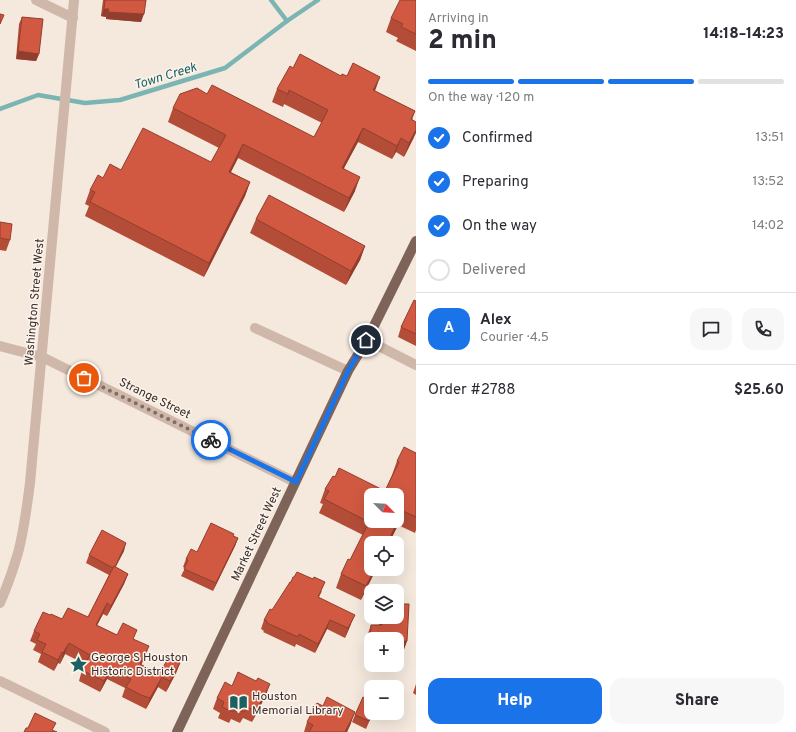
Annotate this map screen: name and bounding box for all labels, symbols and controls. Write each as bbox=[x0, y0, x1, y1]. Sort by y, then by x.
text: Arriving in bbox=[428, 11, 489, 27]
text: 2 min bbox=[428, 25, 497, 58]
text: 14:18–14:23 bbox=[703, 25, 784, 44]
water label: Town Creek bbox=[132, 60, 199, 94]
text: On the way · 120 m bbox=[428, 90, 534, 106]
icon: check bbox=[428, 127, 450, 149]
text: Confirmed bbox=[462, 129, 533, 148]
text: 13:51 bbox=[755, 130, 784, 146]
icon: check bbox=[428, 171, 450, 193]
text: Preparing bbox=[462, 173, 529, 192]
text: 13:52 bbox=[752, 174, 784, 190]
icon: check bbox=[428, 215, 450, 237]
text: On the way bbox=[462, 217, 537, 236]
text: 14:02 bbox=[752, 218, 784, 234]
street label: Washington Street West bbox=[21, 238, 49, 366]
text: Delivered bbox=[462, 261, 526, 280]
button: chat bbox=[690, 308, 732, 350]
button: phone bbox=[742, 308, 784, 350]
text: Alex bbox=[480, 311, 512, 330]
text: A bbox=[444, 319, 454, 338]
pin bbox=[349, 323, 383, 357]
icon: home bbox=[355, 329, 377, 351]
text: Courier · 4.5 bbox=[480, 330, 549, 346]
pin bbox=[67, 361, 101, 395]
icon: bag bbox=[73, 367, 95, 389]
street label: Strange Street bbox=[116, 375, 193, 423]
text: Order #2788 bbox=[428, 381, 515, 400]
text: $25.60 bbox=[734, 381, 784, 400]
courier bbox=[191, 420, 231, 460]
icon: bike bbox=[200, 429, 222, 451]
street label: Market Street West bbox=[228, 485, 286, 584]
north arrow bbox=[364, 488, 404, 528]
map controls bbox=[364, 488, 404, 720]
button: locate bbox=[364, 536, 404, 576]
button: layers bbox=[364, 584, 404, 624]
button: + bbox=[364, 632, 404, 672]
place label: George S Houston Historic District bbox=[91, 650, 188, 680]
place icon: George S Houston Historic District bbox=[68, 654, 88, 674]
button: Help bbox=[428, 678, 602, 724]
button: Share bbox=[610, 678, 784, 724]
button: − bbox=[364, 680, 404, 720]
place label: Houston Memorial Library bbox=[252, 689, 344, 719]
library icon: Houston Memorial Library bbox=[229, 693, 249, 713]

